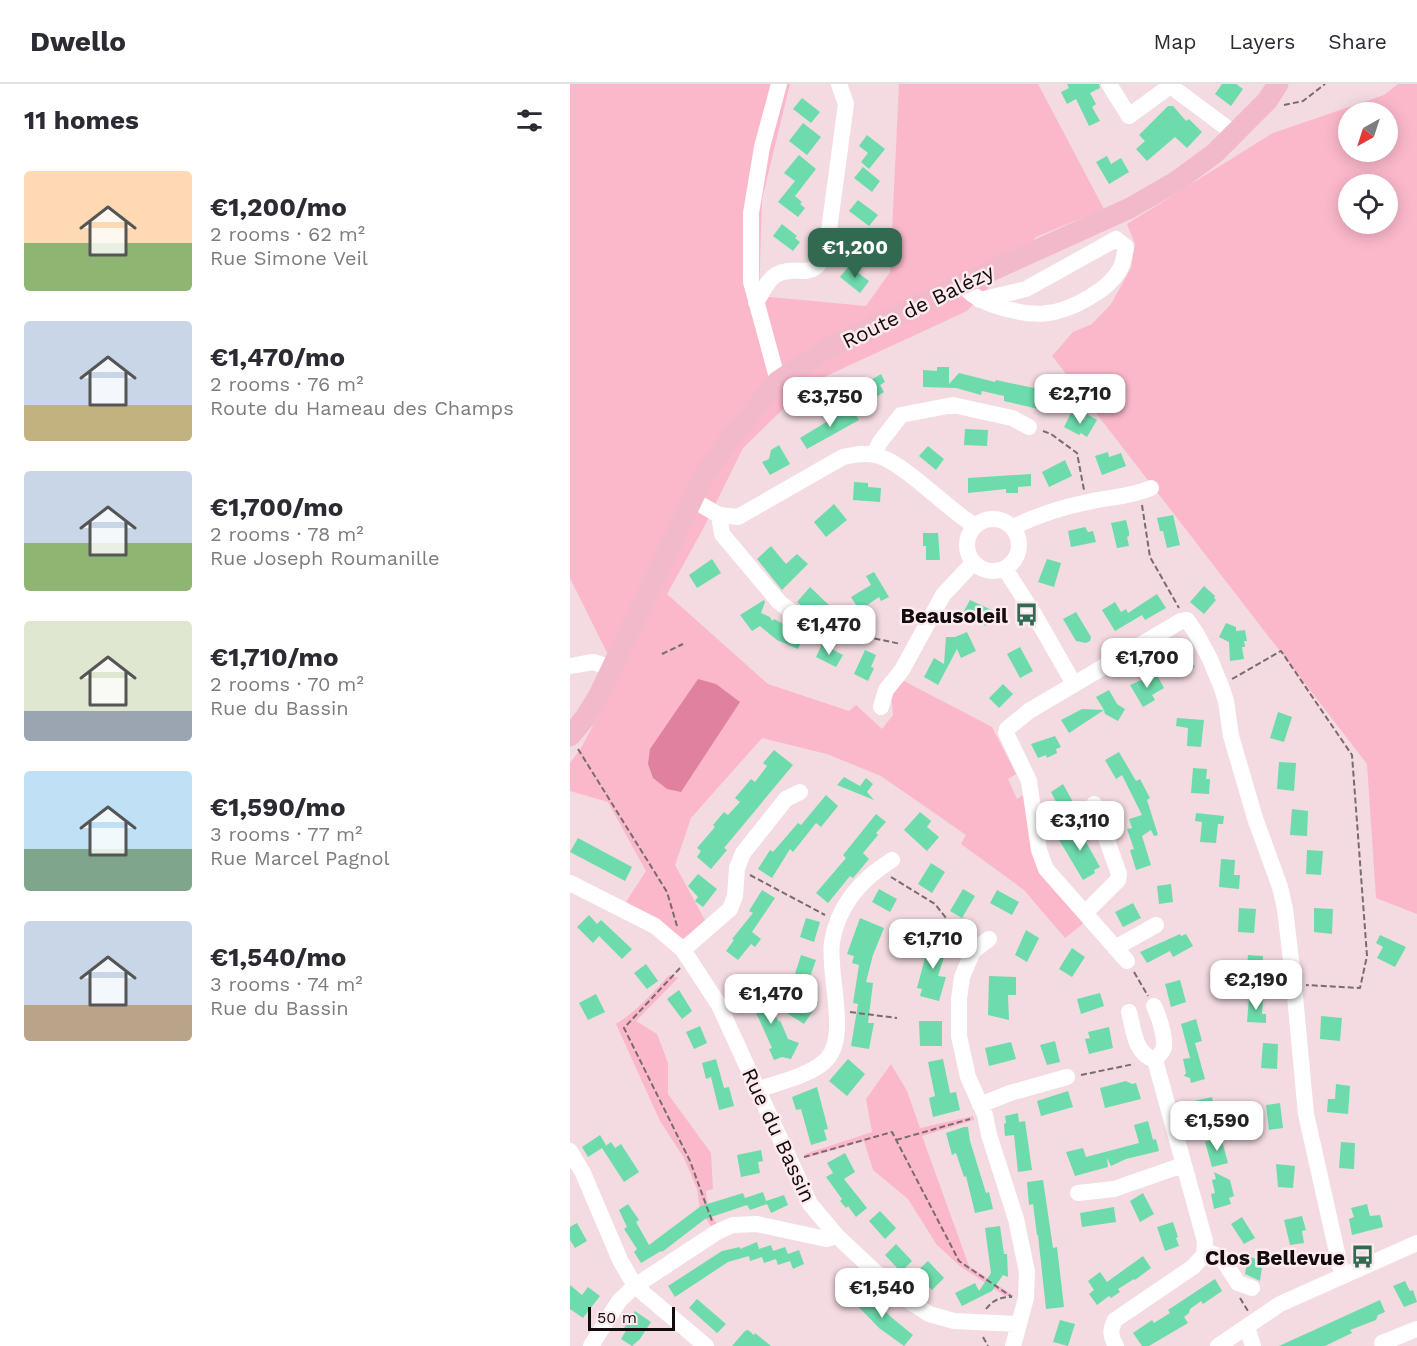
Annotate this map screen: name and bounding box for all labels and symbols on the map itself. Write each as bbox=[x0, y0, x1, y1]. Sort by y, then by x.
north arrow bbox=[1338, 102, 1398, 162]
pin: €1,200 bbox=[806, 228, 904, 279]
street label: Route de Balézy bbox=[838, 258, 998, 354]
pin: €2,710 bbox=[1031, 374, 1129, 425]
pin: €3,750 bbox=[781, 377, 879, 428]
bus stop icon: Beausoleil bbox=[1013, 602, 1039, 628]
place label: Beausoleil bbox=[901, 603, 1008, 628]
pin: €1,470 bbox=[780, 605, 878, 656]
pin: €1,700 bbox=[1098, 638, 1196, 689]
pin: €3,110 bbox=[1031, 801, 1129, 852]
pin: €1,710 bbox=[884, 919, 982, 970]
pin: €2,190 bbox=[1207, 960, 1305, 1011]
pin: €1,470 bbox=[722, 974, 820, 1025]
street label: Rue du Bassin bbox=[737, 1064, 821, 1206]
pin: €1,590 bbox=[1168, 1101, 1266, 1152]
bus stop icon: Clos Bellevue bbox=[1350, 1244, 1376, 1270]
place label: Clos Bellevue bbox=[1205, 1245, 1345, 1270]
pin: €1,540 bbox=[833, 1268, 931, 1319]
scale bar bbox=[588, 1304, 675, 1332]

